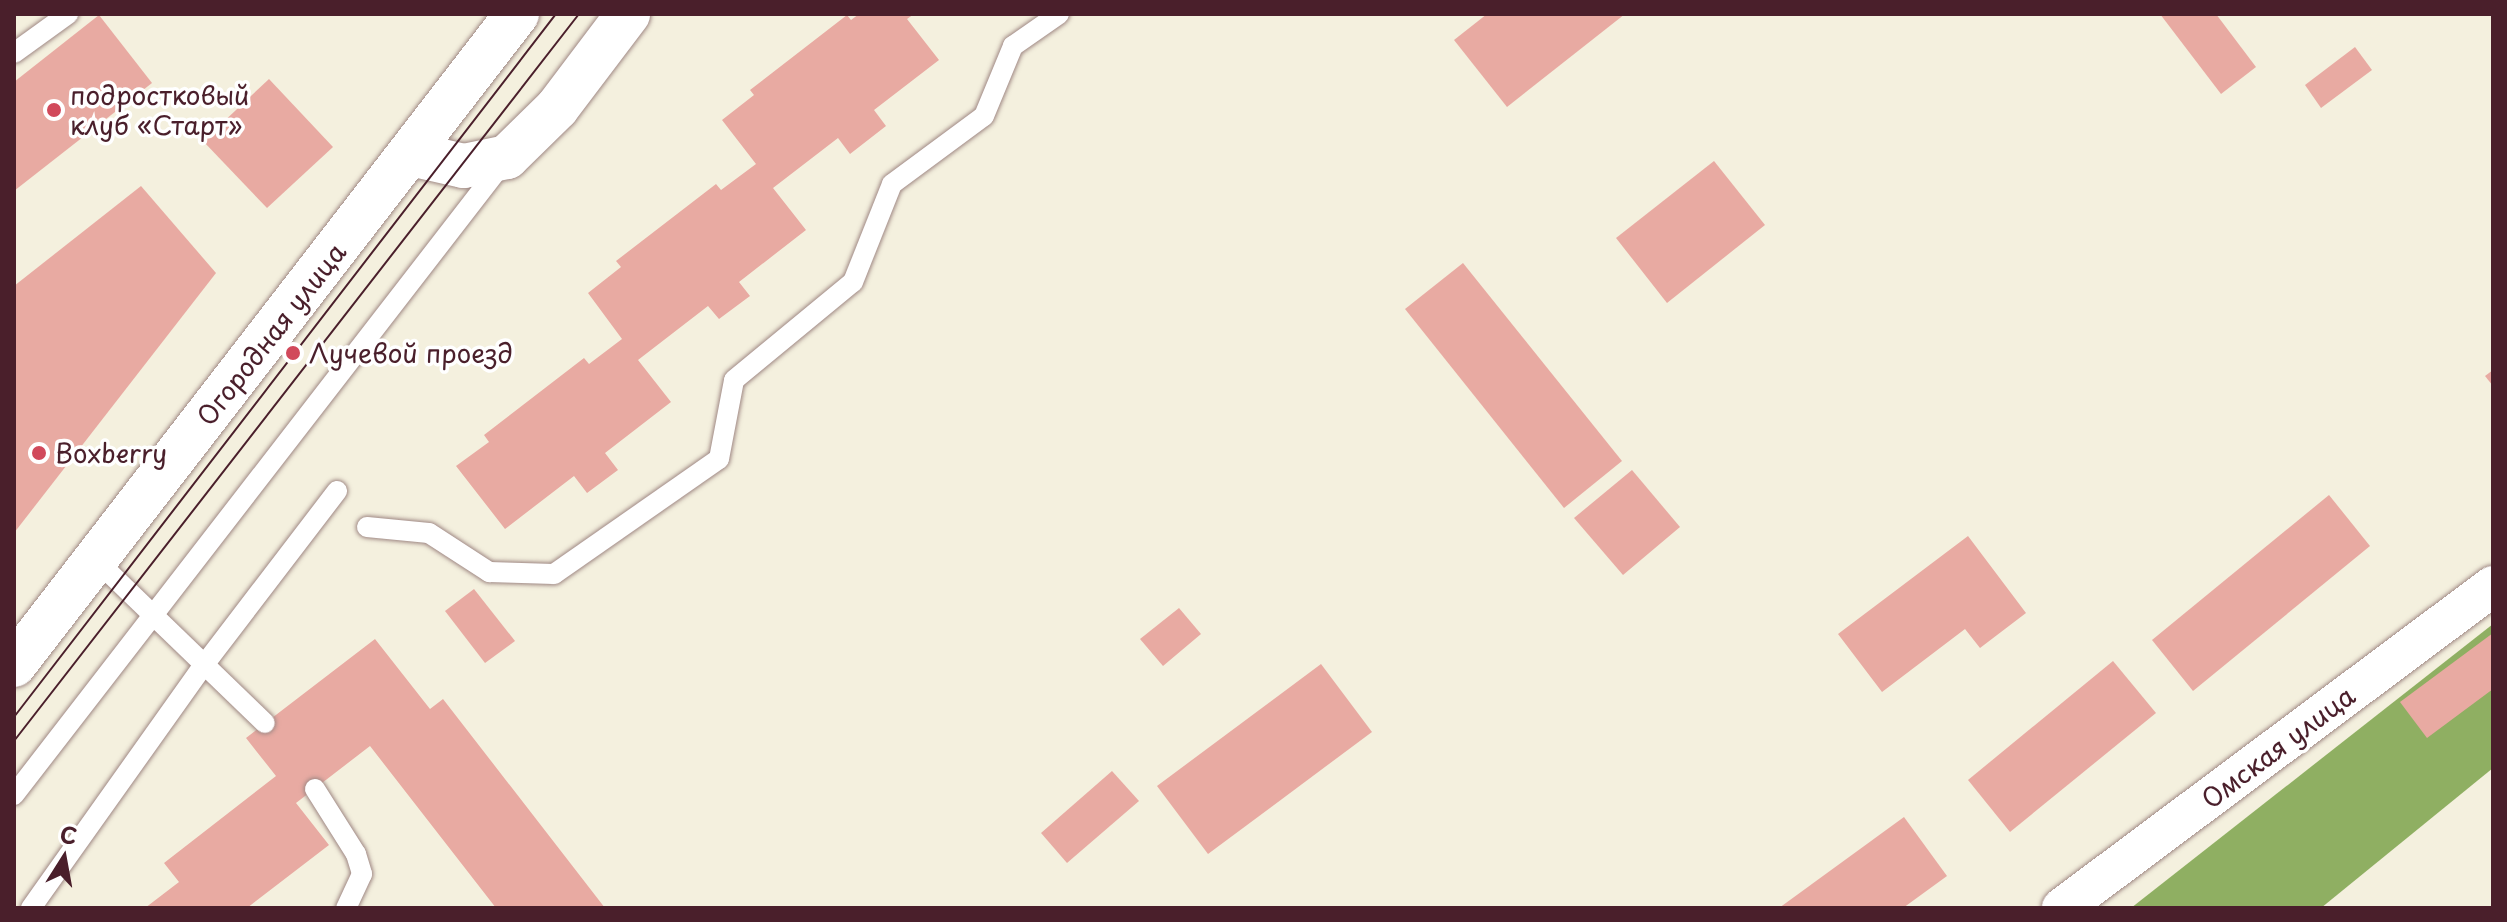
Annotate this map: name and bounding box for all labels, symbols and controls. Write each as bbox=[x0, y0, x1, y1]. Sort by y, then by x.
place label: подростковый клуб «Старт» bbox=[70, 79, 249, 140]
marker: подростковый клуб «Старт» bbox=[45, 101, 63, 119]
street label: Огородная улица bbox=[190, 236, 352, 432]
place label: Лучевой проезд bbox=[309, 337, 513, 369]
marker: Лучевой проезд bbox=[284, 344, 302, 362]
place label: Boxberry bbox=[55, 437, 167, 469]
marker: Boxberry bbox=[30, 444, 48, 462]
street label: Омская улица bbox=[2195, 679, 2361, 815]
text: С bbox=[57, 816, 80, 852]
north arrow bbox=[24, 818, 104, 898]

